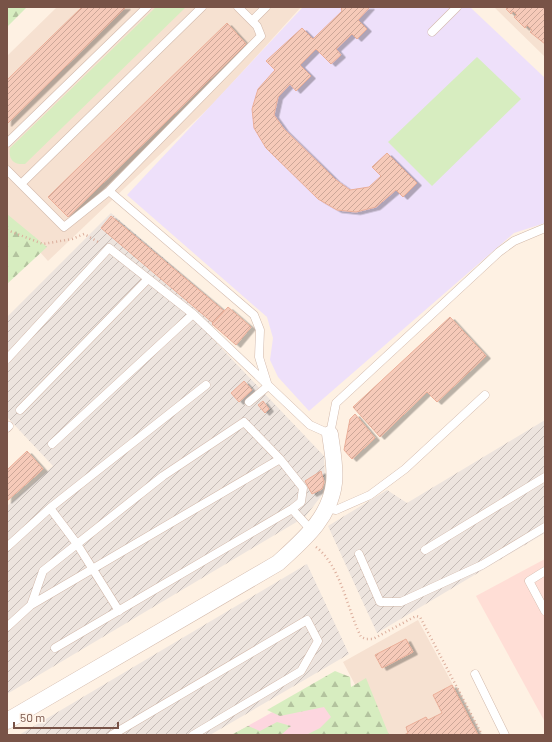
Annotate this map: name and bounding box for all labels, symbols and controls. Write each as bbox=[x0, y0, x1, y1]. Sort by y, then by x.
scale bar bbox=[14, 704, 118, 730]
text: 50 m bbox=[20, 710, 45, 724]

